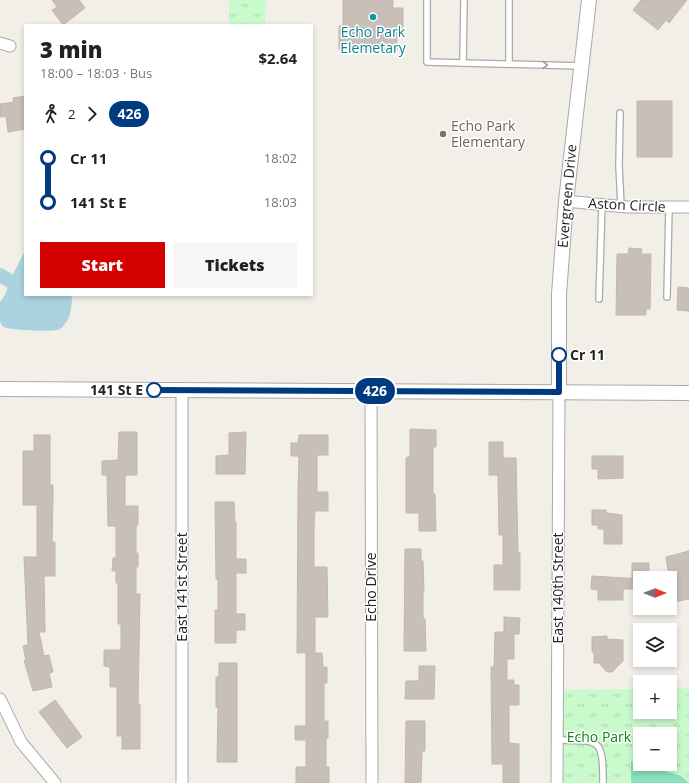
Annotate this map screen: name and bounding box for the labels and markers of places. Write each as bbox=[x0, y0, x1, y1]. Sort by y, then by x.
marker: Echo Park Elemetary bbox=[368, 12, 378, 22]
place label: Echo Park Elemetary bbox=[340, 22, 407, 57]
place label: Echo Park Elementary bbox=[451, 116, 526, 151]
marker: Echo Park Elementary bbox=[438, 129, 448, 139]
place label: Cr 11 bbox=[570, 345, 605, 364]
marker: Cr 11 bbox=[551, 347, 567, 363]
place label: 141 St E bbox=[90, 380, 143, 399]
marker: 141 St E bbox=[146, 382, 162, 398]

